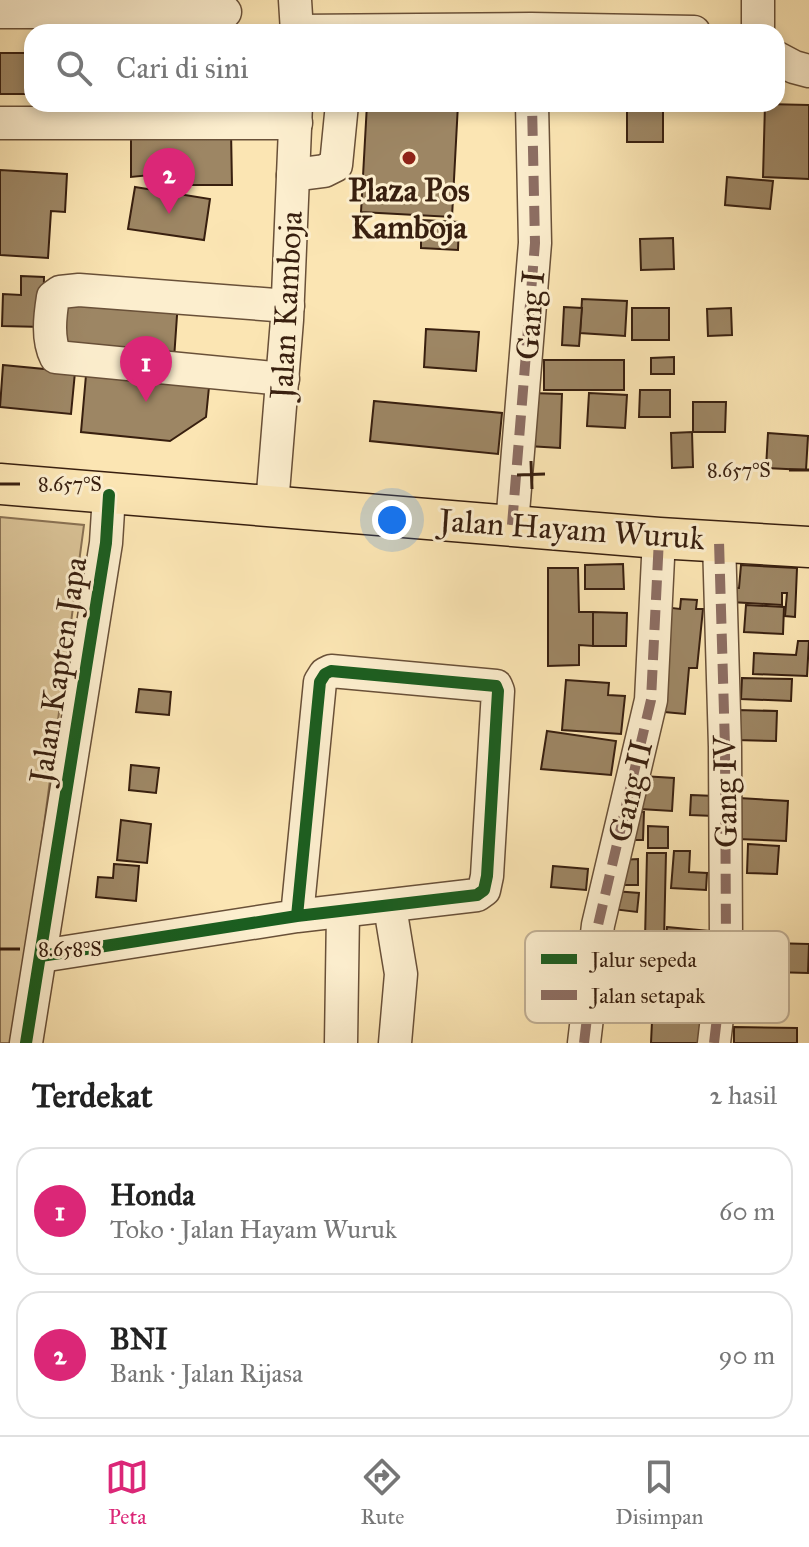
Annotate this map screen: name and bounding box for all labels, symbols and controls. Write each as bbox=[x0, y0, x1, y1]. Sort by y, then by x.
search box bbox=[24, 24, 785, 112]
icon: search bbox=[52, 46, 96, 90]
text: Cari di sini bbox=[116, 50, 249, 86]
pin: 2 bbox=[143, 148, 195, 214]
marker: Plaza Pos Kamboja bbox=[400, 149, 418, 167]
place label: Plaza Pos Kamboja bbox=[348, 171, 470, 247]
street label: Jalan Kamboja bbox=[262, 210, 311, 403]
street label: Gang I bbox=[508, 269, 553, 361]
pin: 1 bbox=[120, 336, 172, 402]
text: 8.657°S bbox=[707, 458, 771, 482]
text: 8.657°S bbox=[38, 472, 102, 496]
your location bbox=[372, 500, 412, 540]
street label: Jalan Hayam Wuruk bbox=[435, 501, 706, 558]
street label: Jalan Kapten Japa bbox=[21, 554, 96, 789]
street label: Gang IV bbox=[705, 734, 746, 848]
street label: Gang II bbox=[600, 736, 661, 846]
legend bbox=[525, 931, 789, 1023]
text: 8.658°S bbox=[38, 937, 102, 961]
text: Jalur sepeda bbox=[589, 946, 698, 973]
text: Jalan setapak bbox=[589, 982, 706, 1009]
text: Terdekat bbox=[32, 1075, 153, 1116]
text: 2 hasil bbox=[709, 1079, 777, 1111]
text: Honda bbox=[110, 1177, 195, 1213]
text: 1 bbox=[55, 1195, 65, 1227]
text: 60 m bbox=[719, 1195, 775, 1227]
text: Toko · Jalan Hayam Wuruk bbox=[110, 1213, 397, 1245]
text: BNI bbox=[110, 1321, 168, 1357]
text: 2 bbox=[54, 1339, 66, 1371]
text: 90 m bbox=[718, 1339, 775, 1371]
text: Bank · Jalan Rijasa bbox=[110, 1357, 303, 1389]
tab: Peta bbox=[105, 1455, 149, 1530]
tab: Rute bbox=[360, 1455, 404, 1530]
tab: Disimpan bbox=[615, 1455, 704, 1530]

